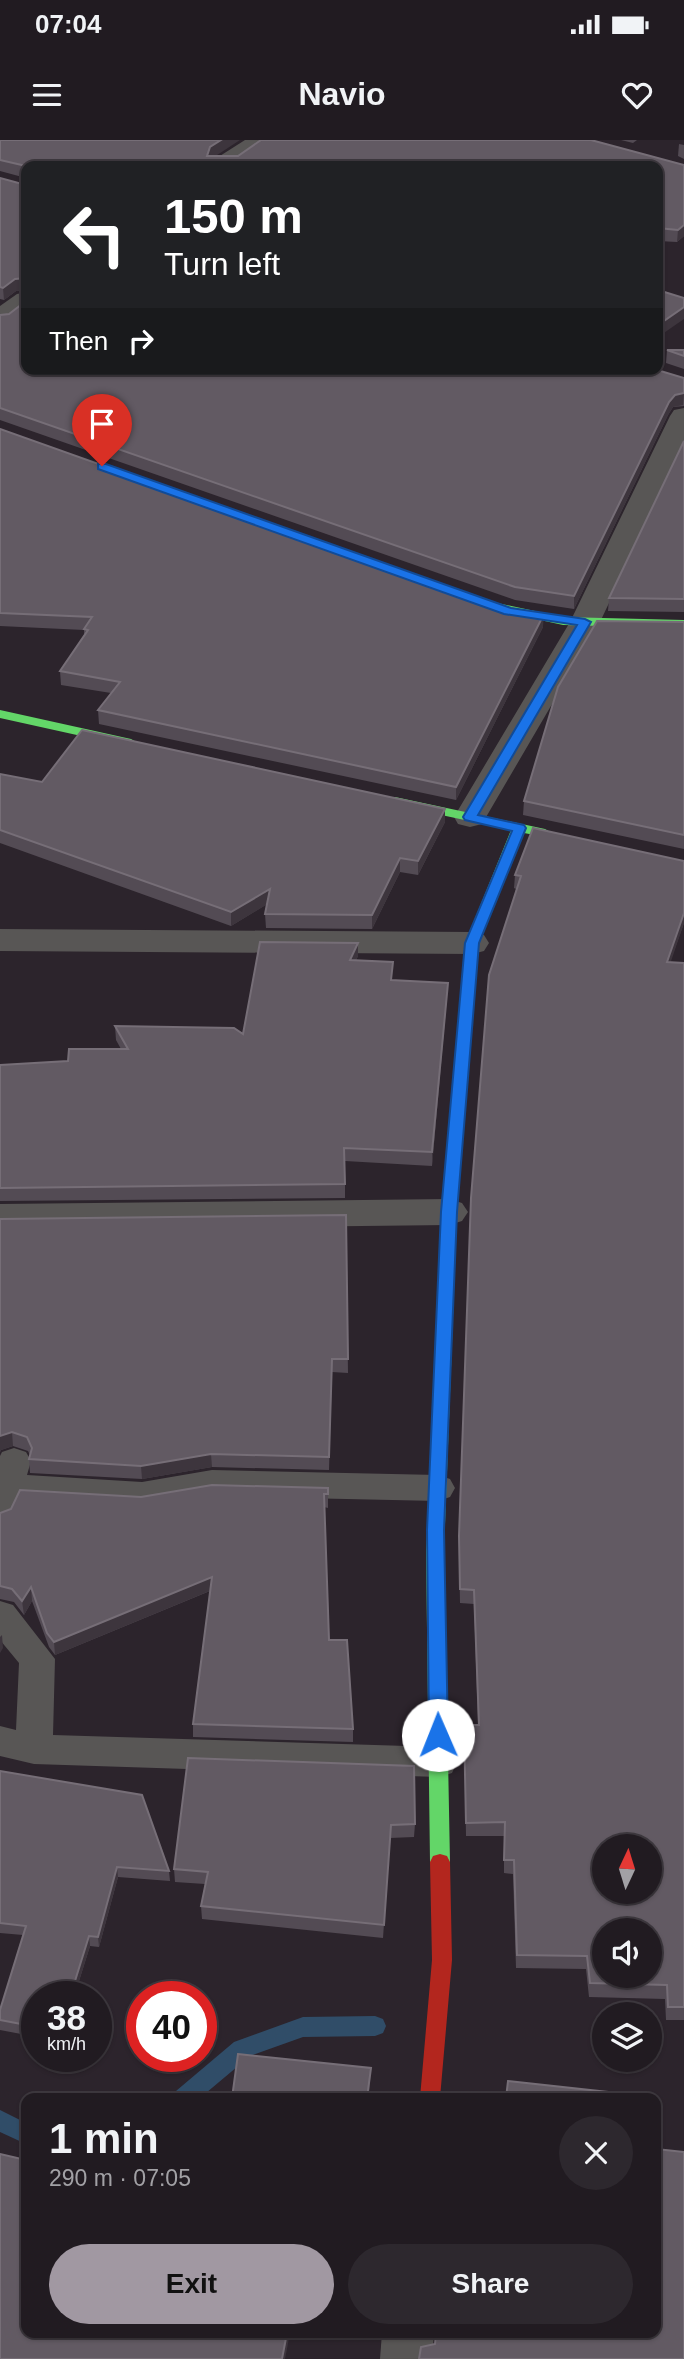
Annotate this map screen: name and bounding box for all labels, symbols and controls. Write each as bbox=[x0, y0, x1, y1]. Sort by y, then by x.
text: 07:04 bbox=[35, 9, 102, 39]
icon: menu bbox=[28, 76, 66, 114]
text: Navio bbox=[298, 76, 386, 112]
icon: heart bbox=[618, 76, 656, 114]
icon: left bbox=[49, 189, 140, 280]
text: 150 m bbox=[164, 189, 303, 243]
text: Turn left bbox=[164, 246, 280, 282]
icon: right bbox=[122, 322, 160, 360]
text: Then bbox=[49, 326, 108, 356]
pin bbox=[72, 394, 132, 466]
icon: arrive bbox=[83, 405, 121, 443]
position arrow bbox=[401, 1698, 475, 1772]
north arrow bbox=[592, 1834, 662, 1904]
map controls bbox=[592, 1834, 662, 2072]
button: sound bbox=[592, 1918, 662, 1988]
speed limit sign: 40 bbox=[126, 1981, 217, 2072]
text: 38 bbox=[47, 1998, 86, 2037]
button: layers bbox=[592, 2002, 662, 2072]
text: km/h bbox=[47, 2034, 86, 2054]
text: 1 min bbox=[49, 2115, 159, 2162]
button: close bbox=[559, 2116, 633, 2190]
text: 290 m · 07:05 bbox=[49, 2165, 191, 2191]
button: Exit bbox=[49, 2244, 334, 2324]
button: Share bbox=[348, 2244, 633, 2324]

